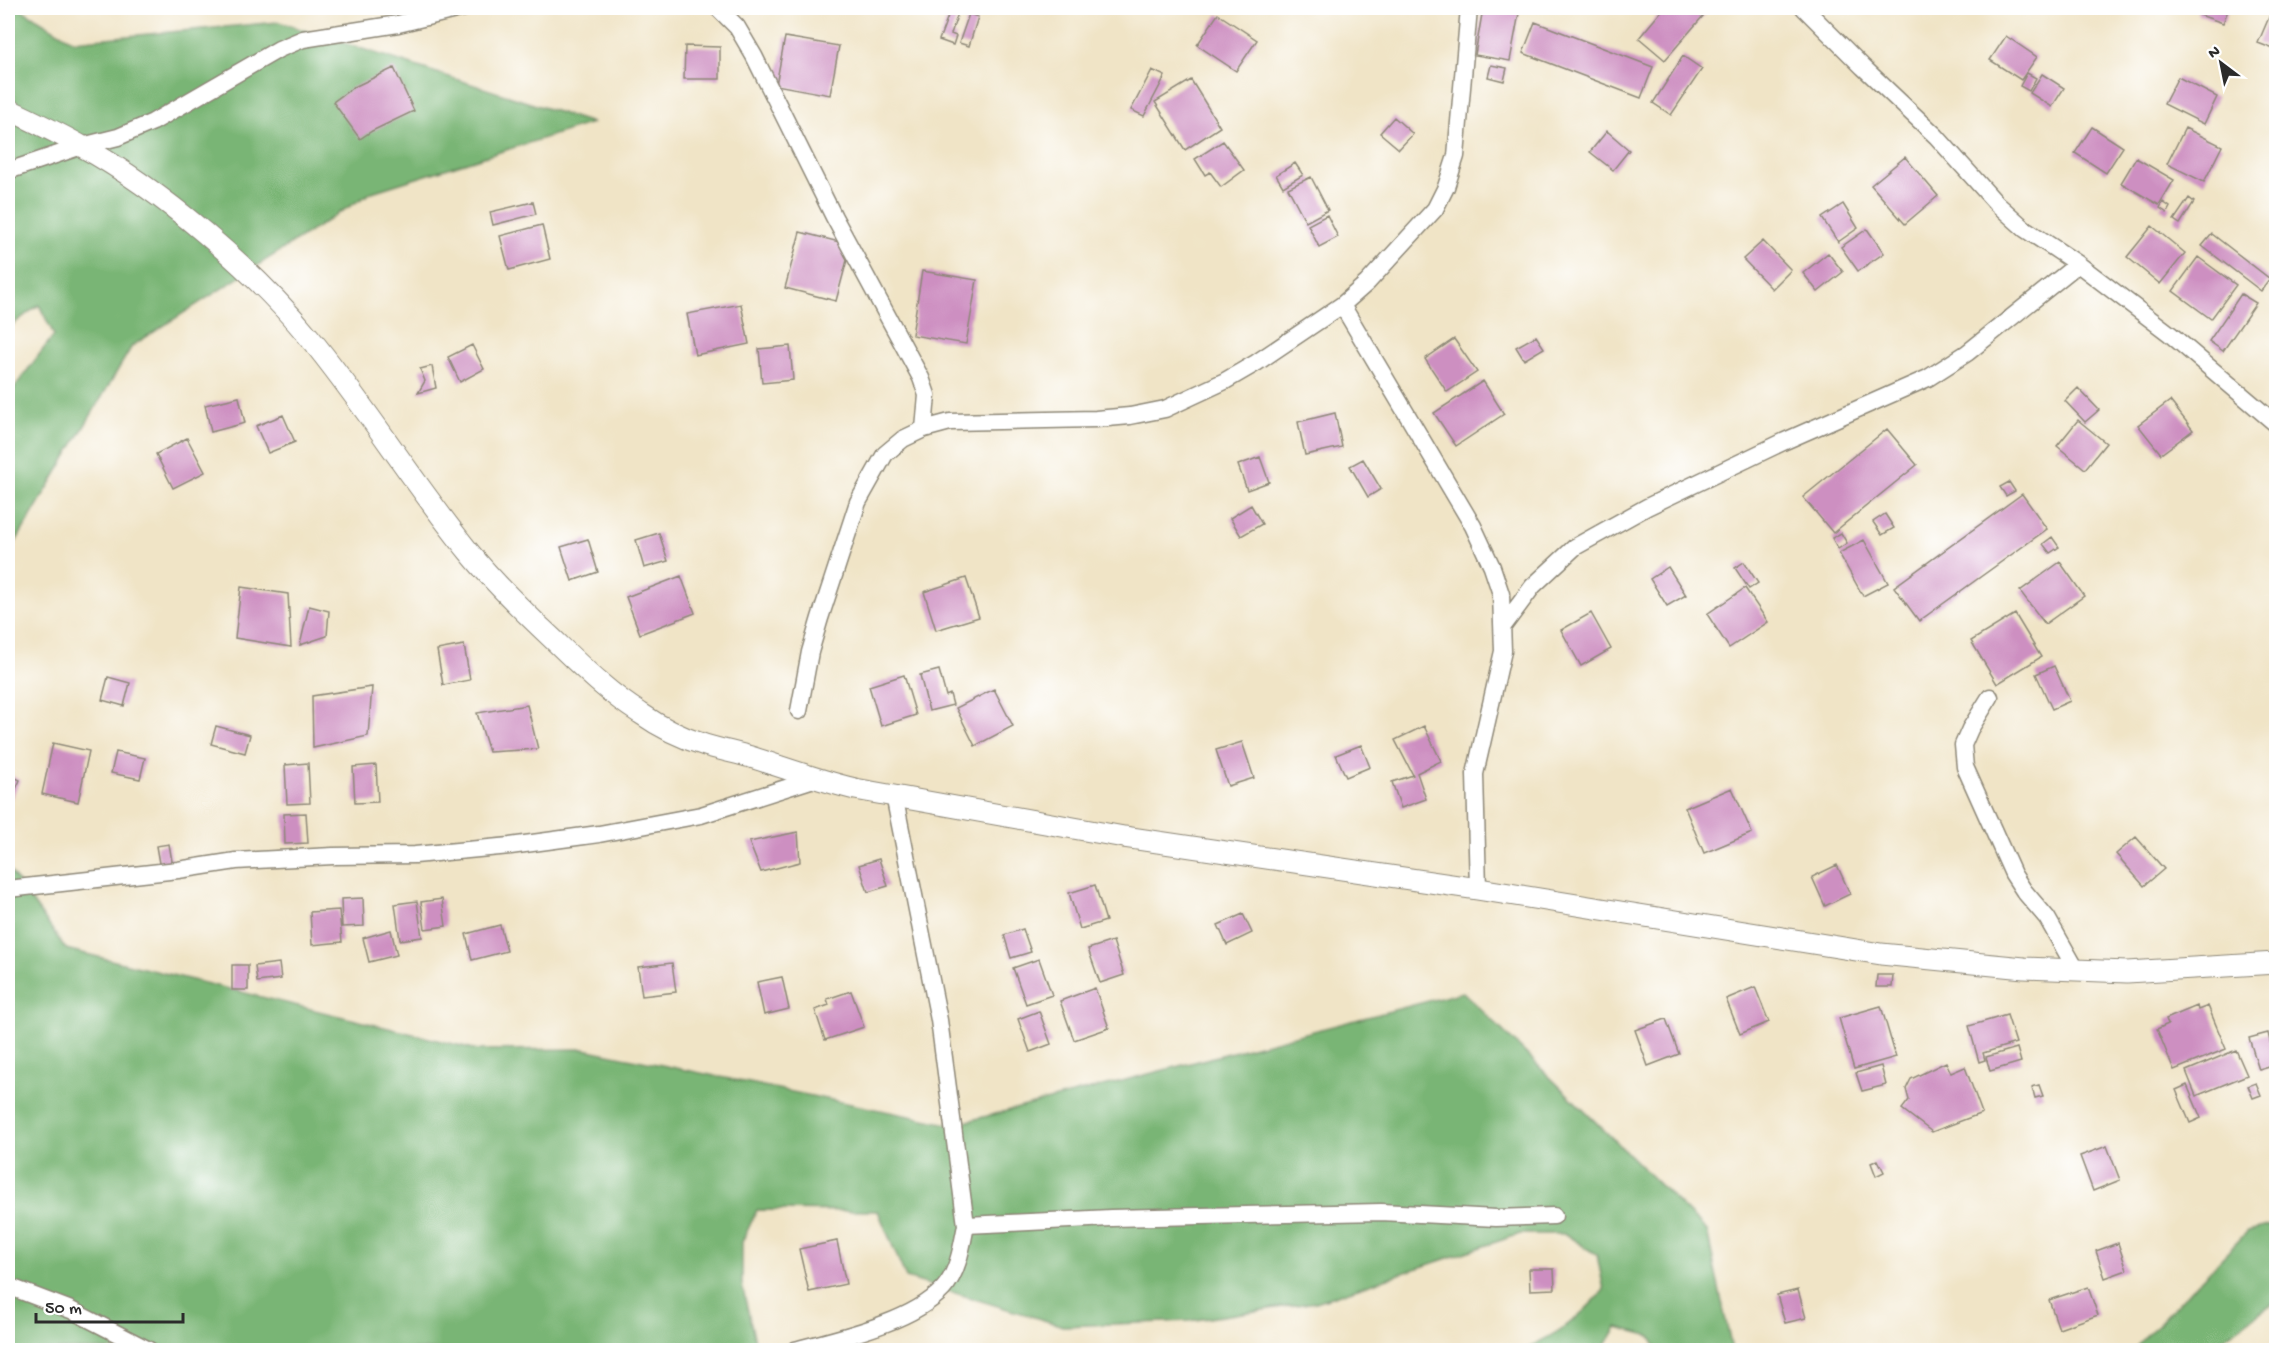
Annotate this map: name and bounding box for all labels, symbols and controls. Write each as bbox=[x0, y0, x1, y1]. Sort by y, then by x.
north arrow bbox=[2191, 33, 2251, 93]
text: N bbox=[2205, 42, 2225, 64]
scale bar bbox=[36, 1286, 183, 1324]
text: 50 m bbox=[45, 1299, 82, 1320]

